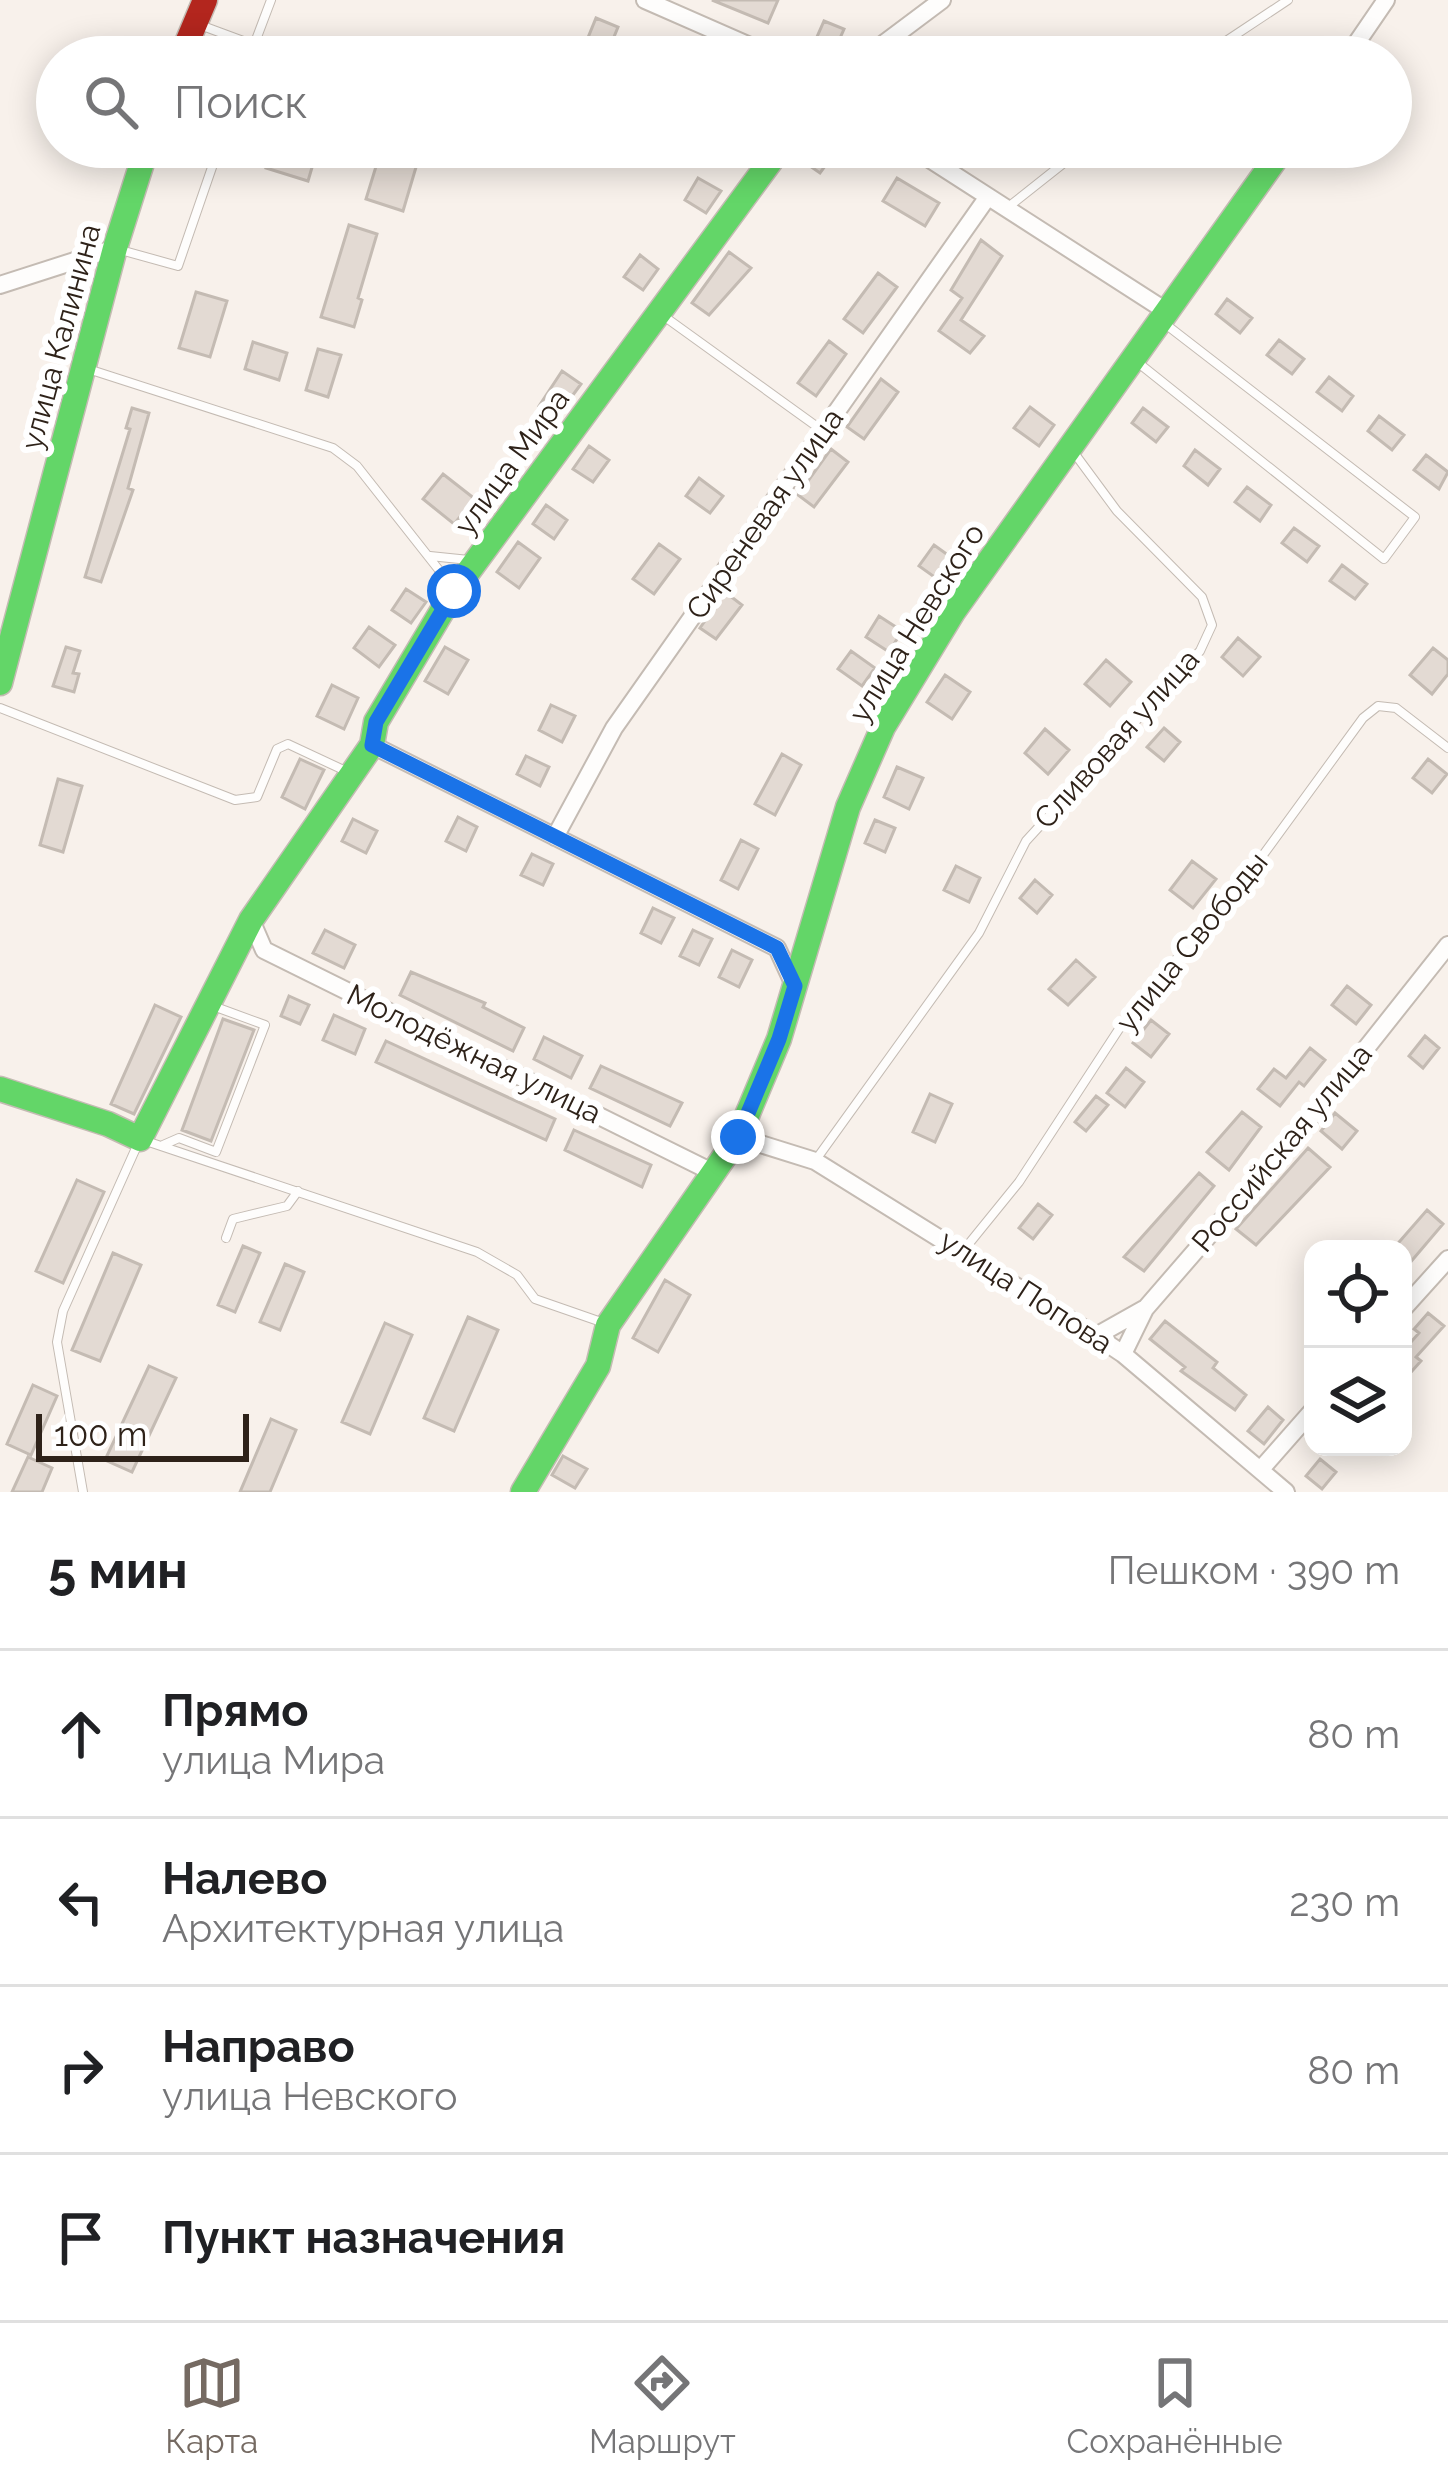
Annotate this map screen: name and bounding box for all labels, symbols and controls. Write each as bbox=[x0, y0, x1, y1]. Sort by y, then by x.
search box bbox=[36, 36, 1412, 168]
icon: search bbox=[78, 69, 144, 135]
text: Поиск bbox=[174, 76, 308, 129]
street label: улица Калинина bbox=[14, 220, 107, 453]
street label: улица Мира bbox=[447, 382, 576, 541]
street label: Сиреневая улица bbox=[679, 402, 850, 626]
street label: улица Невского bbox=[842, 517, 992, 728]
route start bbox=[427, 564, 481, 618]
street label: Сливовая улица bbox=[1027, 642, 1206, 835]
street label: улица Свободы bbox=[1109, 845, 1275, 1039]
street label: Молодёжная улица bbox=[341, 977, 607, 1130]
street label: Российская улица bbox=[1184, 1037, 1379, 1259]
route end bbox=[711, 1110, 765, 1164]
street label: улица Попова bbox=[933, 1223, 1119, 1360]
map controls bbox=[1304, 1240, 1412, 1456]
button: locate bbox=[1304, 1240, 1412, 1348]
button: layers bbox=[1304, 1348, 1412, 1456]
scale bar bbox=[36, 1408, 249, 1461]
text: 100 m bbox=[54, 1415, 147, 1454]
text: 5 мин bbox=[48, 1540, 188, 1600]
text: Пешком · 390 m bbox=[1108, 1547, 1400, 1593]
text: Прямо bbox=[162, 1684, 309, 1737]
icon: ahead bbox=[48, 1701, 114, 1767]
text: 80 m bbox=[1307, 1711, 1400, 1757]
text: улица Мира bbox=[162, 1737, 385, 1783]
text: Налево bbox=[162, 1852, 328, 1905]
icon: left bbox=[48, 1869, 114, 1935]
text: 230 m bbox=[1289, 1879, 1400, 1925]
text: Архитектурная улица bbox=[162, 1905, 564, 1951]
text: Направо bbox=[162, 2020, 355, 2073]
icon: right bbox=[48, 2037, 114, 2103]
text: 80 m bbox=[1307, 2047, 1400, 2093]
text: улица Невского bbox=[162, 2073, 457, 2119]
icon: arrive bbox=[48, 2205, 114, 2271]
text: Пункт назначения bbox=[162, 2211, 565, 2264]
tab: Карта bbox=[165, 2350, 258, 2461]
tab: Маршрут bbox=[589, 2350, 736, 2461]
tab: Сохранённые bbox=[1067, 2350, 1283, 2461]

